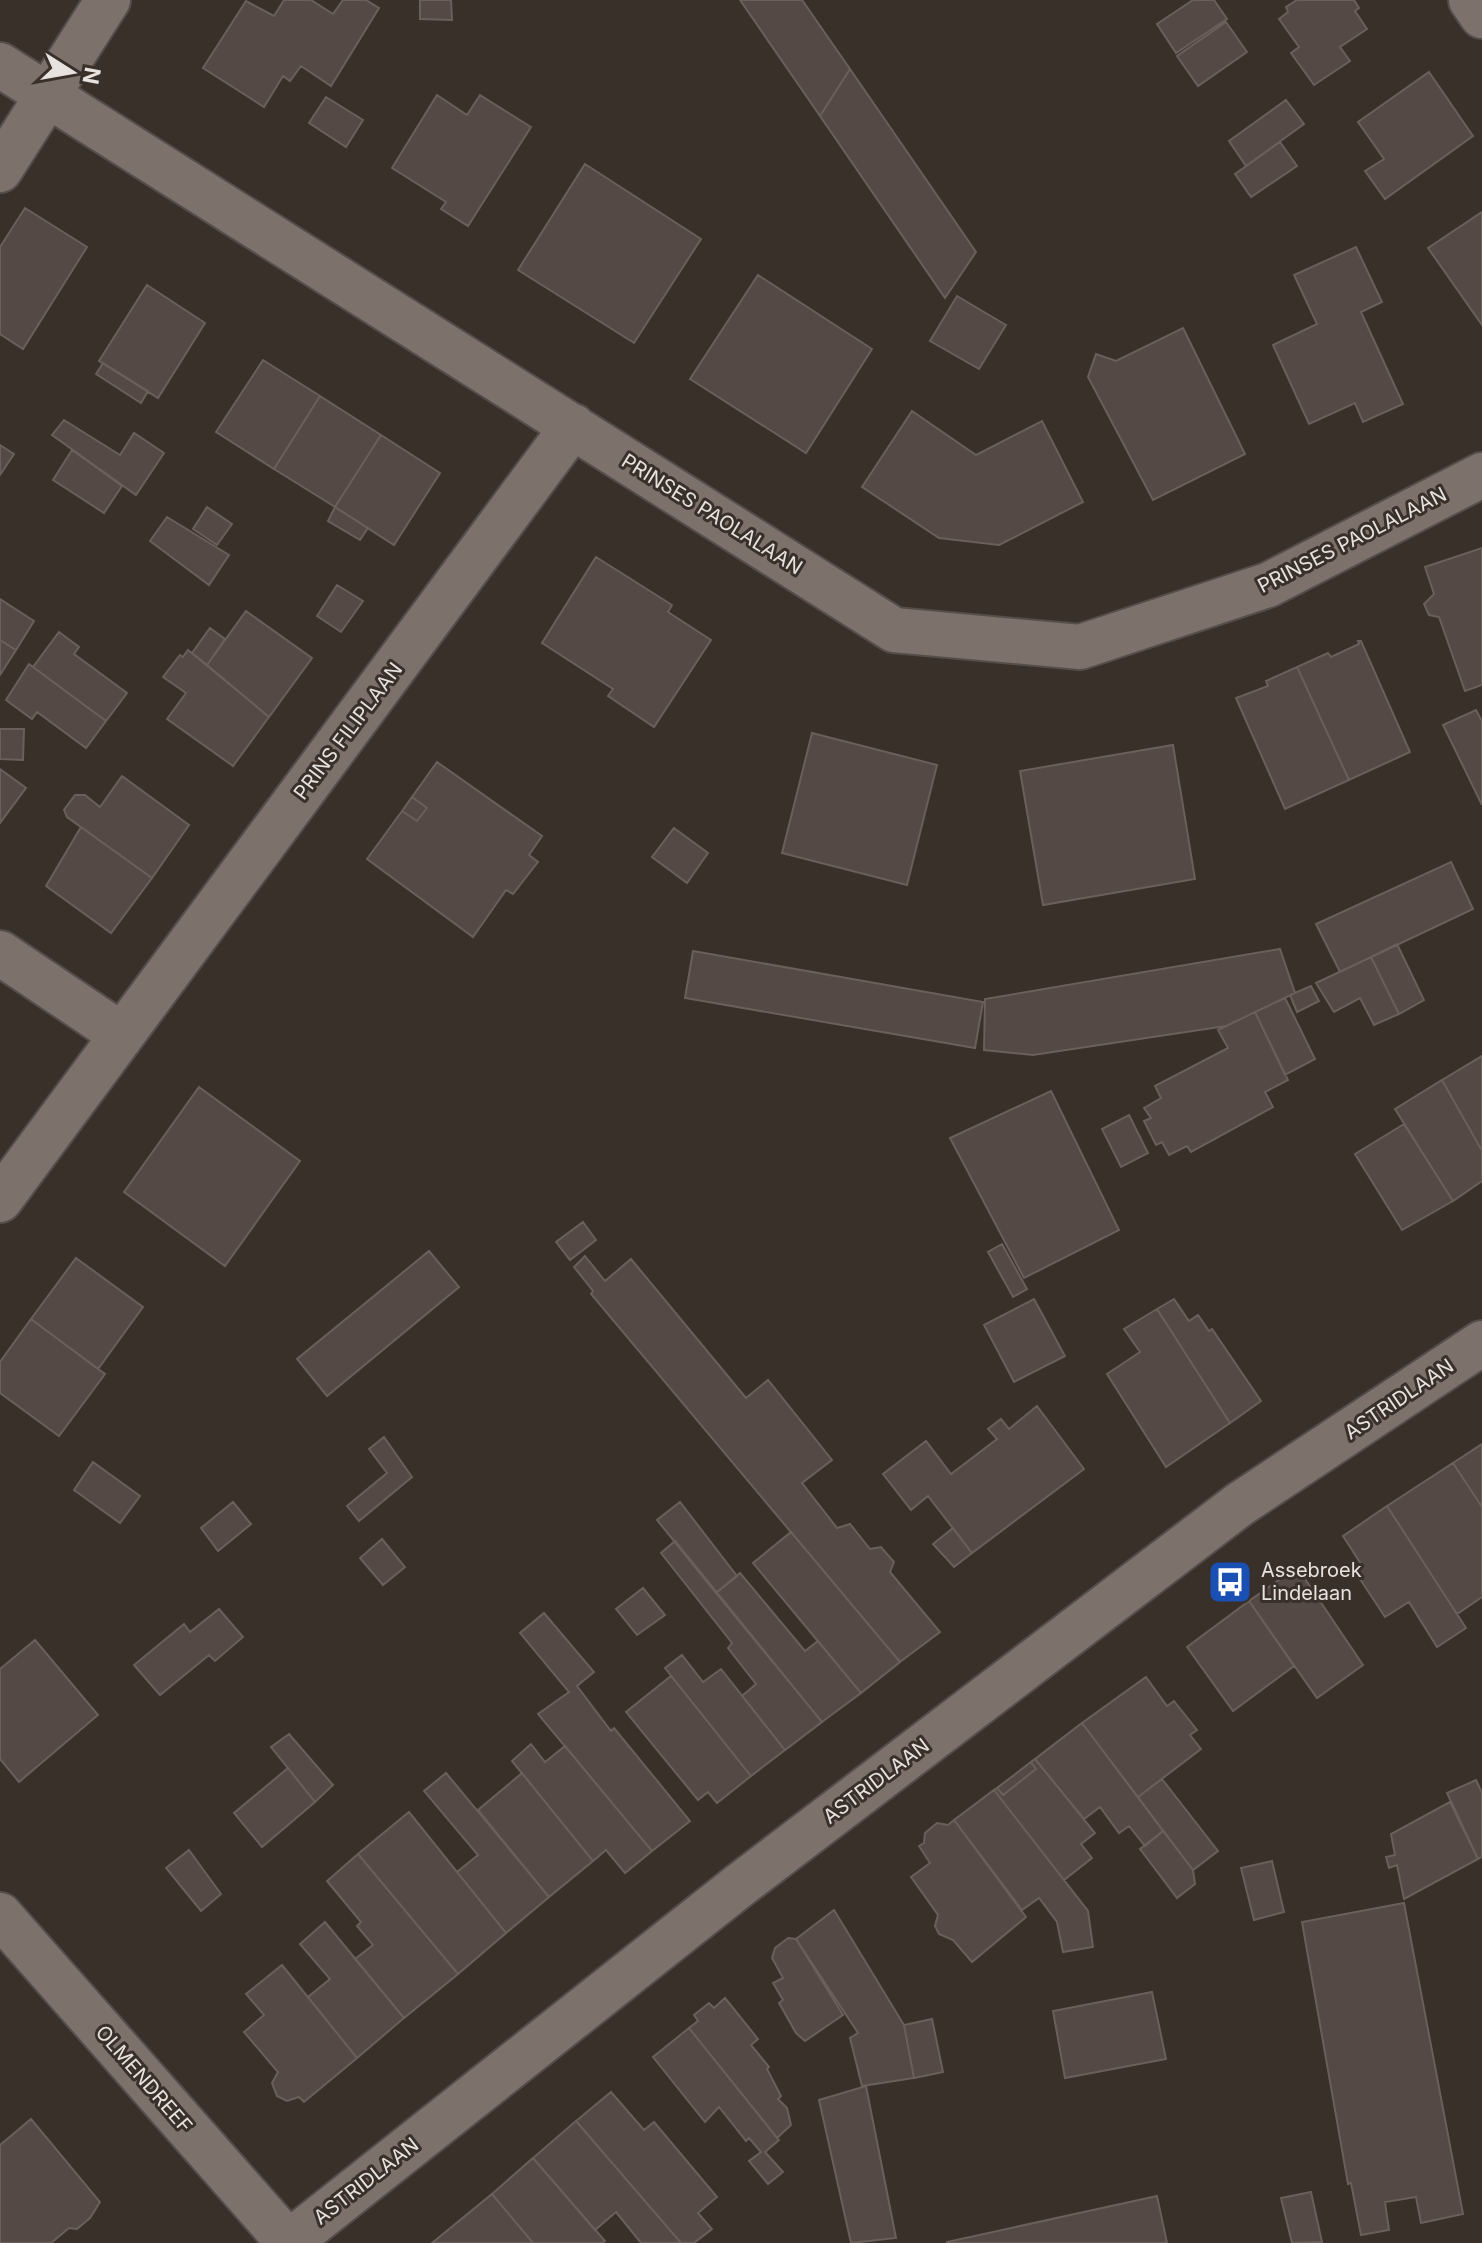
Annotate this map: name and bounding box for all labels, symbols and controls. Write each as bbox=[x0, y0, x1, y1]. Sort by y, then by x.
north arrow bbox=[32, 32, 112, 112]
text: N bbox=[77, 65, 106, 87]
street label: PRINSES PAOLALAAN bbox=[617, 449, 807, 579]
street label: PRINSES PAOLALAAN bbox=[1254, 482, 1450, 598]
street label: PRINS FILIPLAAN bbox=[289, 658, 407, 804]
street label: ASTRIDLAAN bbox=[1340, 1354, 1458, 1444]
bus stop icon: Assebroek Lindelaan bbox=[1206, 1558, 1254, 1606]
place label: Assebroek Lindelaan bbox=[1261, 1558, 1362, 1605]
street label: ASTRIDLAAN bbox=[818, 1733, 934, 1829]
street label: OLMENDREEF bbox=[91, 2020, 197, 2138]
street label: ASTRIDLAAN bbox=[309, 2133, 423, 2229]

